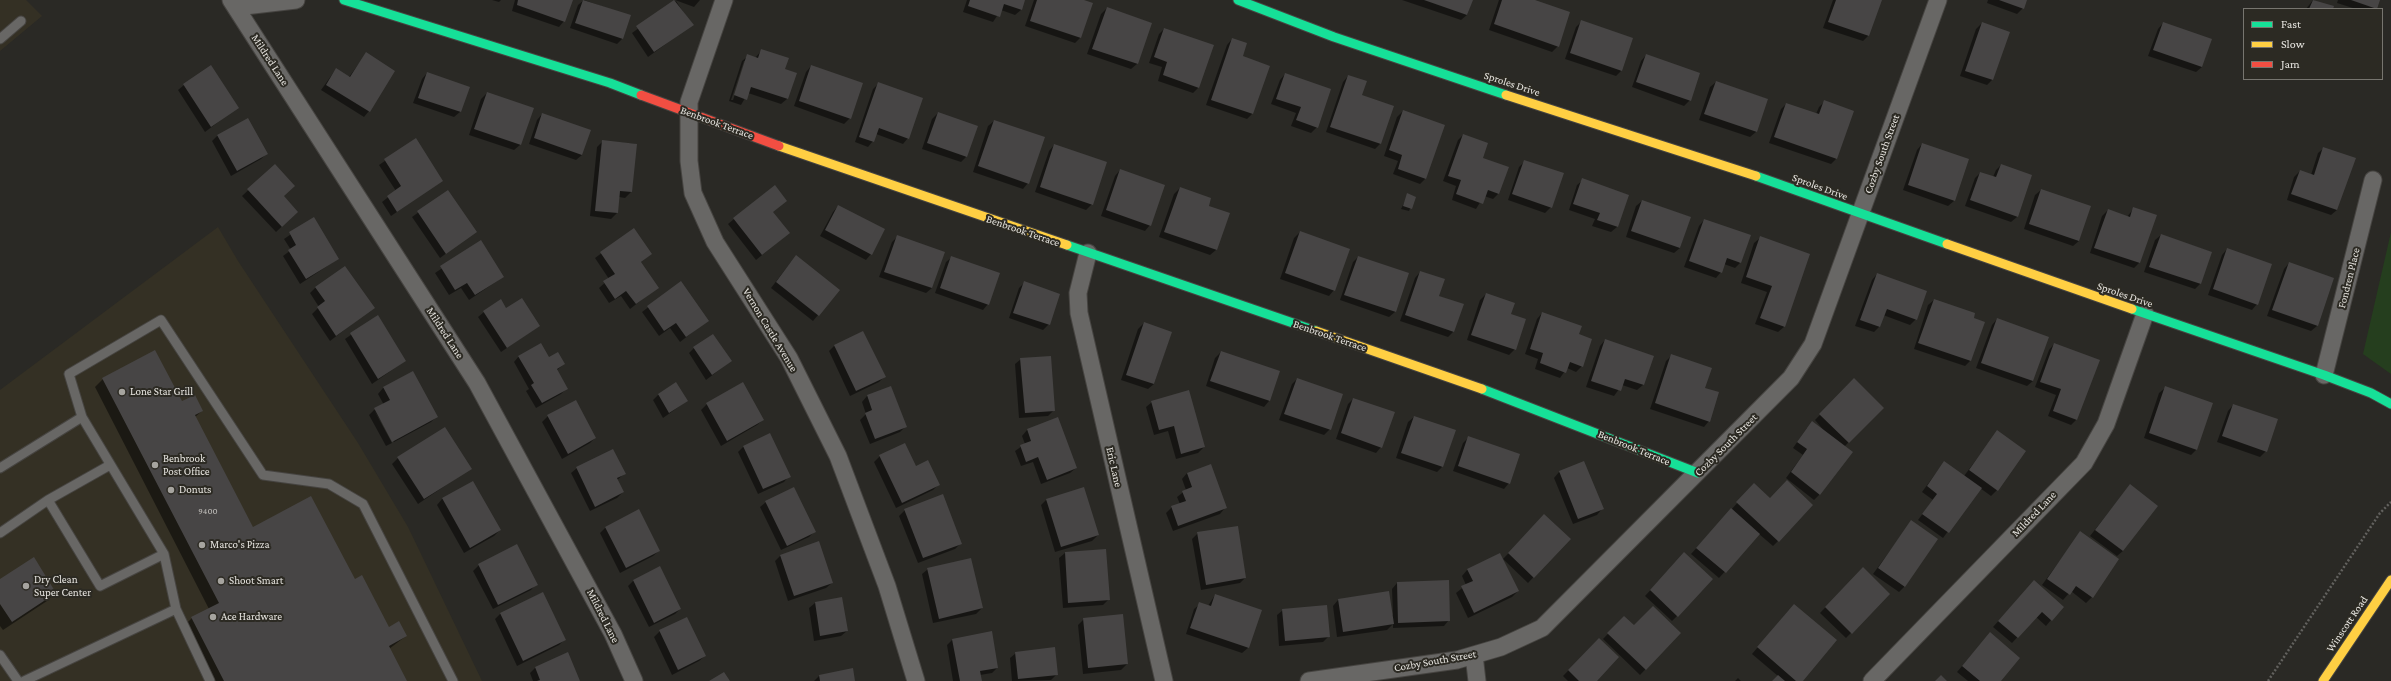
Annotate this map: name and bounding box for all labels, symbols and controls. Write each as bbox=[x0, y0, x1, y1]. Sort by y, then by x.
legend bbox=[2243, 8, 2383, 80]
text: Fast bbox=[2281, 17, 2301, 31]
street label: Mildred Lane bbox=[249, 32, 291, 88]
text: Slow bbox=[2281, 37, 2305, 51]
text: Jam bbox=[2281, 57, 2300, 71]
street label: Sproles Drive bbox=[1482, 69, 1542, 99]
street label: Benbrook Terrace bbox=[679, 104, 755, 142]
street label: Cozby South Street bbox=[1862, 113, 1902, 195]
street label: Sproles Drive bbox=[1790, 171, 1850, 203]
street label: Benbrook Terrace bbox=[985, 212, 1061, 250]
street label: Fondren Place bbox=[2335, 246, 2363, 310]
street label: Sproles Drive bbox=[2095, 279, 2155, 311]
street label: Vernon Castle Avenue bbox=[740, 286, 800, 374]
street label: Mildred Lane bbox=[424, 305, 466, 361]
street label: Benbrook Terrace bbox=[1292, 317, 1368, 355]
place label: Lone Star Grill bbox=[130, 385, 193, 399]
marker: Lone Star Grill bbox=[117, 387, 127, 397]
street label: Cozby South Street bbox=[1692, 411, 1760, 479]
street label: Benbrook Terrace bbox=[1596, 428, 1672, 468]
street label: Eric Lane bbox=[1103, 446, 1125, 488]
place label: Benbrook Post Office bbox=[163, 452, 210, 478]
marker: Benbrook Post Office bbox=[150, 460, 160, 470]
place label: Donuts bbox=[179, 483, 211, 497]
marker: Donuts bbox=[166, 485, 176, 495]
street label: Mildred Lane bbox=[2009, 488, 2059, 540]
house number: 9400 bbox=[198, 506, 218, 516]
place label: Marco's Pizza bbox=[210, 538, 270, 552]
marker: Marco's Pizza bbox=[197, 540, 207, 550]
place label: Dry Clean Super Center bbox=[34, 573, 91, 599]
place label: Shoot Smart bbox=[229, 574, 283, 588]
marker: Shoot Smart bbox=[216, 576, 226, 586]
marker: Dry Clean Super Center bbox=[21, 581, 31, 591]
street label: Mildred Lane bbox=[584, 587, 622, 645]
street label: Winscott Road bbox=[2323, 594, 2371, 654]
place label: Ace Hardware bbox=[221, 610, 282, 624]
marker: Ace Hardware bbox=[208, 612, 218, 622]
street label: Cozby South Street bbox=[1393, 647, 1477, 675]

